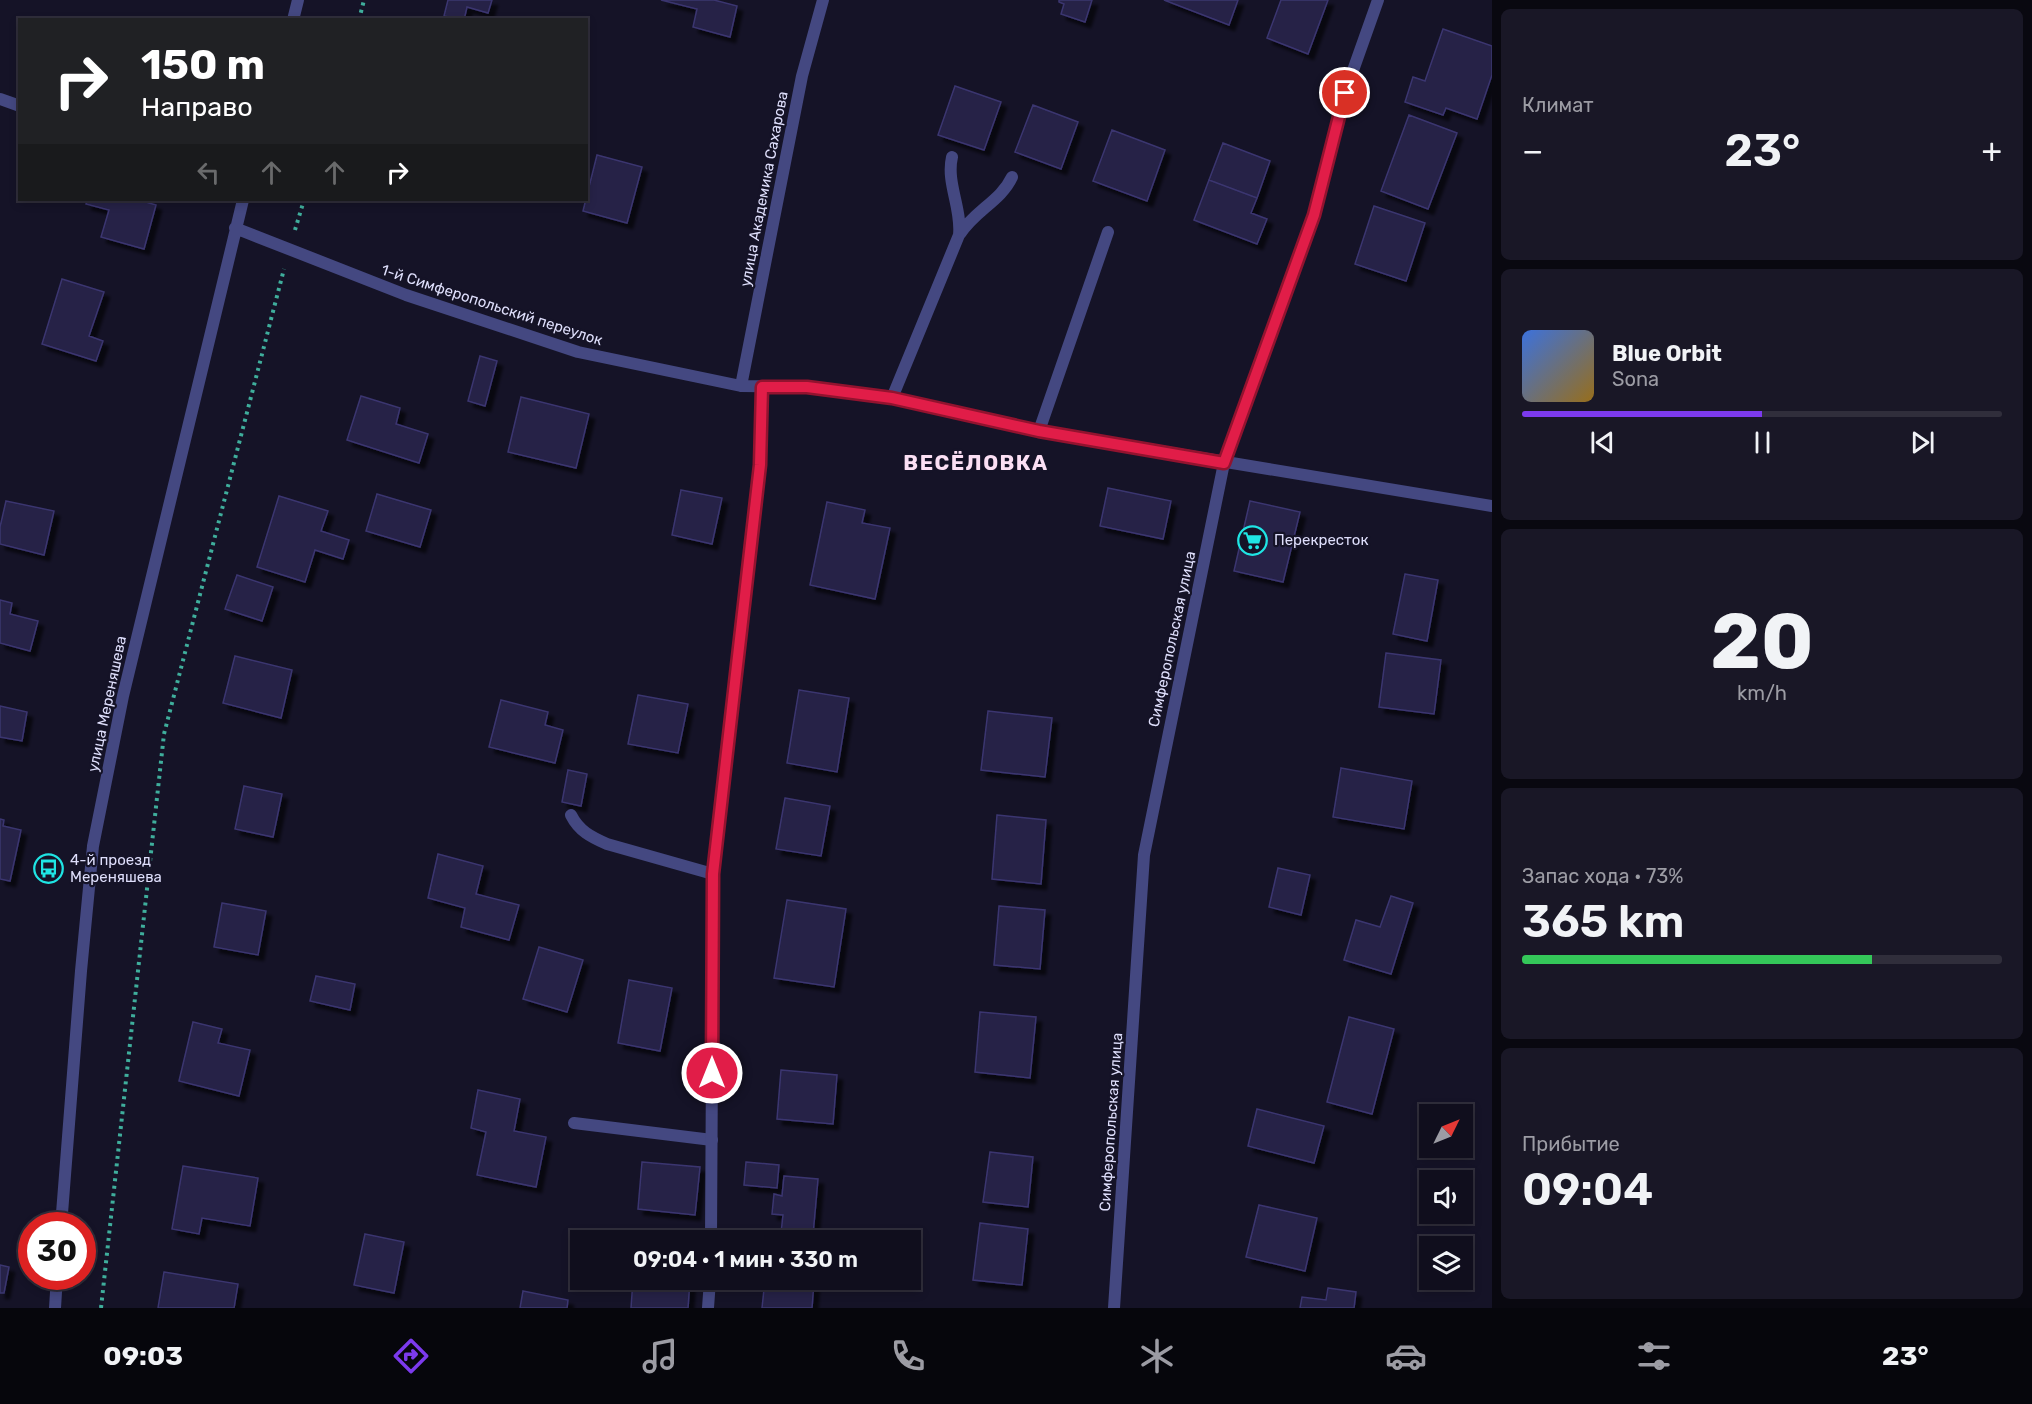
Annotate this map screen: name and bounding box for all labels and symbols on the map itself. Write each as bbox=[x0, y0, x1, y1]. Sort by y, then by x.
pin bbox=[1319, 67, 1370, 118]
street label: улица Академика Сахарова bbox=[736, 90, 792, 288]
street label: 1-й Симферопольский переулок bbox=[379, 261, 605, 349]
district label: ВЕСЁЛОВКА bbox=[903, 450, 1049, 475]
supermarket icon: Перекресток bbox=[1237, 524, 1269, 556]
place label: Перекресток bbox=[1274, 531, 1368, 549]
street label: Симферопольская улица bbox=[1145, 549, 1199, 729]
street label: улица Мереняшева bbox=[84, 634, 130, 774]
place label: 4-й проезд Мереняшева bbox=[70, 851, 162, 886]
bus stop icon: 4-й проезд Мереняшева bbox=[33, 853, 65, 885]
street label: Симферопольская улица bbox=[1096, 1032, 1126, 1212]
position arrow bbox=[680, 1041, 744, 1105]
north arrow bbox=[1419, 1104, 1473, 1158]
speed limit sign: 30 bbox=[18, 1212, 96, 1290]

